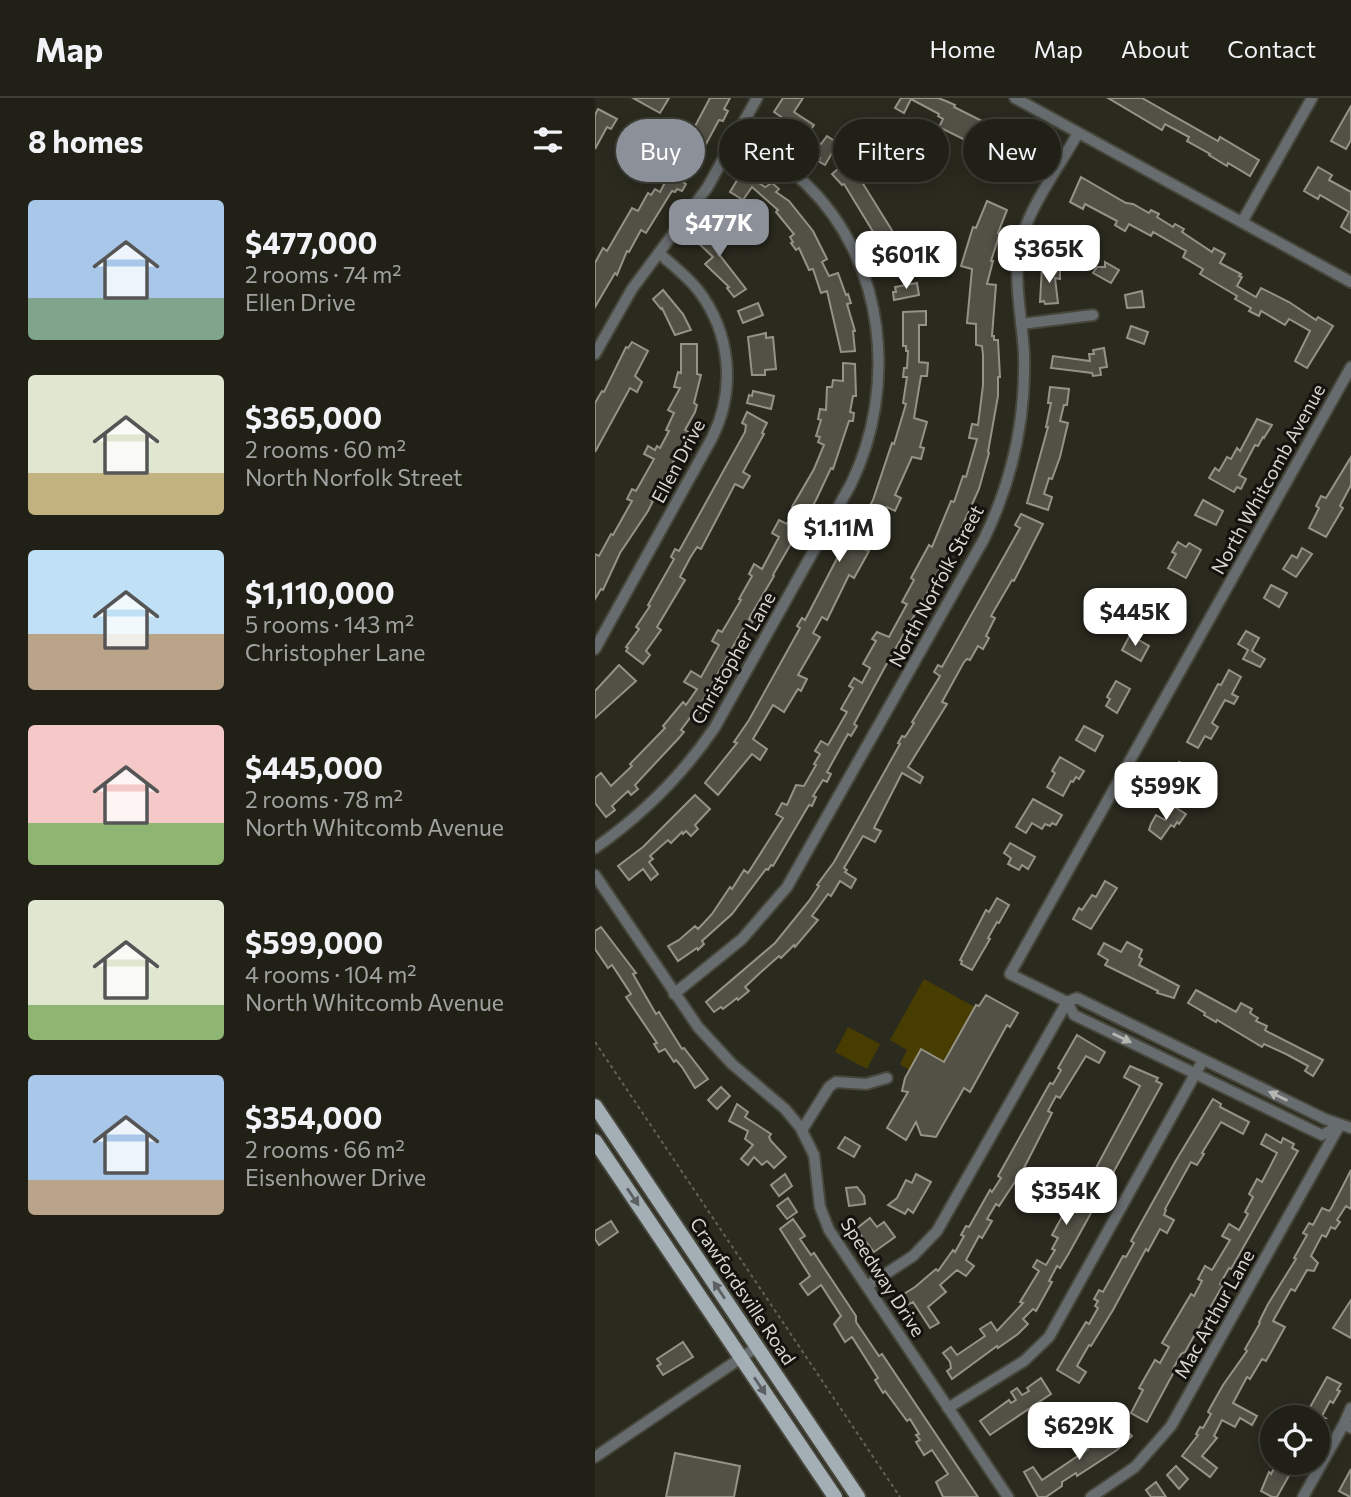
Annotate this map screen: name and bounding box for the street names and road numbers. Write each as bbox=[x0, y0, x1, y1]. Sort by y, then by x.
street label: North Whitcomb Avenue bbox=[1206, 380, 1329, 578]
street label: Ellen Drive bbox=[646, 415, 709, 507]
street label: North Norfolk Street bbox=[883, 501, 988, 671]
street label: Christopher Lane bbox=[685, 587, 780, 728]
street label: Crawfordsville Road bbox=[686, 1213, 801, 1369]
street label: Speedway Drive bbox=[836, 1213, 931, 1341]
street label: Mac Arthur Lane bbox=[1169, 1245, 1259, 1382]

